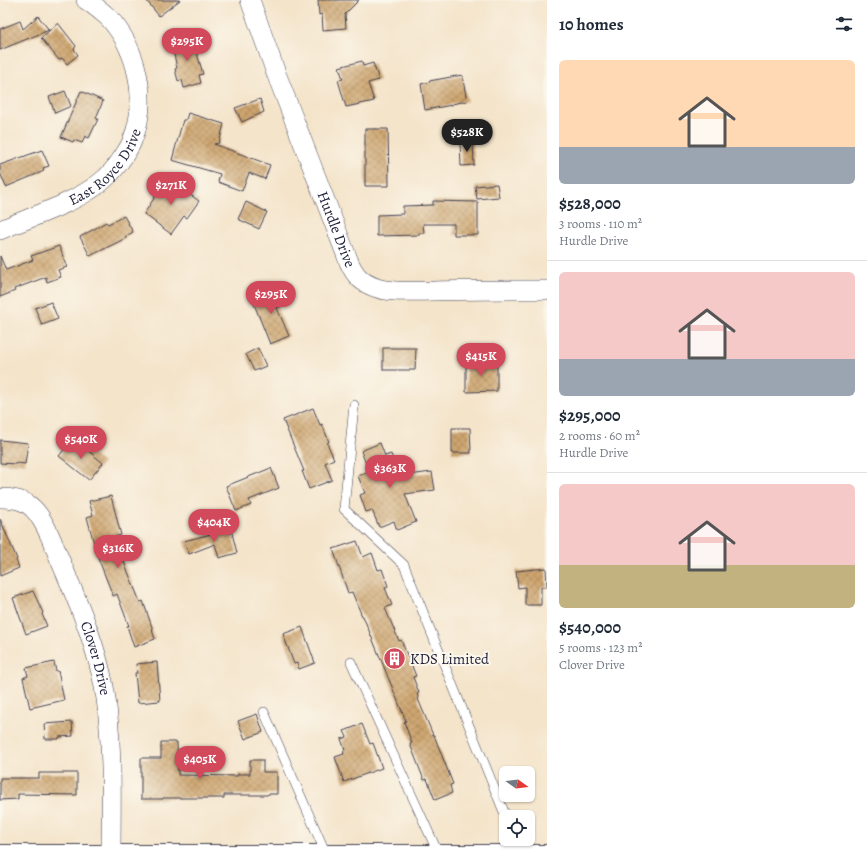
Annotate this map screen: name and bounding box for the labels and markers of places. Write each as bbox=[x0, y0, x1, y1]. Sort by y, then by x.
pin: $295K bbox=[159, 28, 215, 62]
pin: $528K bbox=[439, 119, 495, 153]
pin: $271K bbox=[143, 172, 199, 206]
pin: $295K bbox=[243, 281, 299, 315]
pin: $415K bbox=[453, 343, 509, 377]
pin: $540K bbox=[53, 426, 109, 460]
pin: $363K bbox=[362, 455, 418, 489]
pin: $404K bbox=[186, 509, 242, 543]
pin: $316K bbox=[90, 535, 146, 569]
building icon: KDS Limited bbox=[382, 646, 408, 672]
place label: KDS Limited bbox=[410, 649, 490, 669]
pin: $405K bbox=[172, 746, 228, 780]

